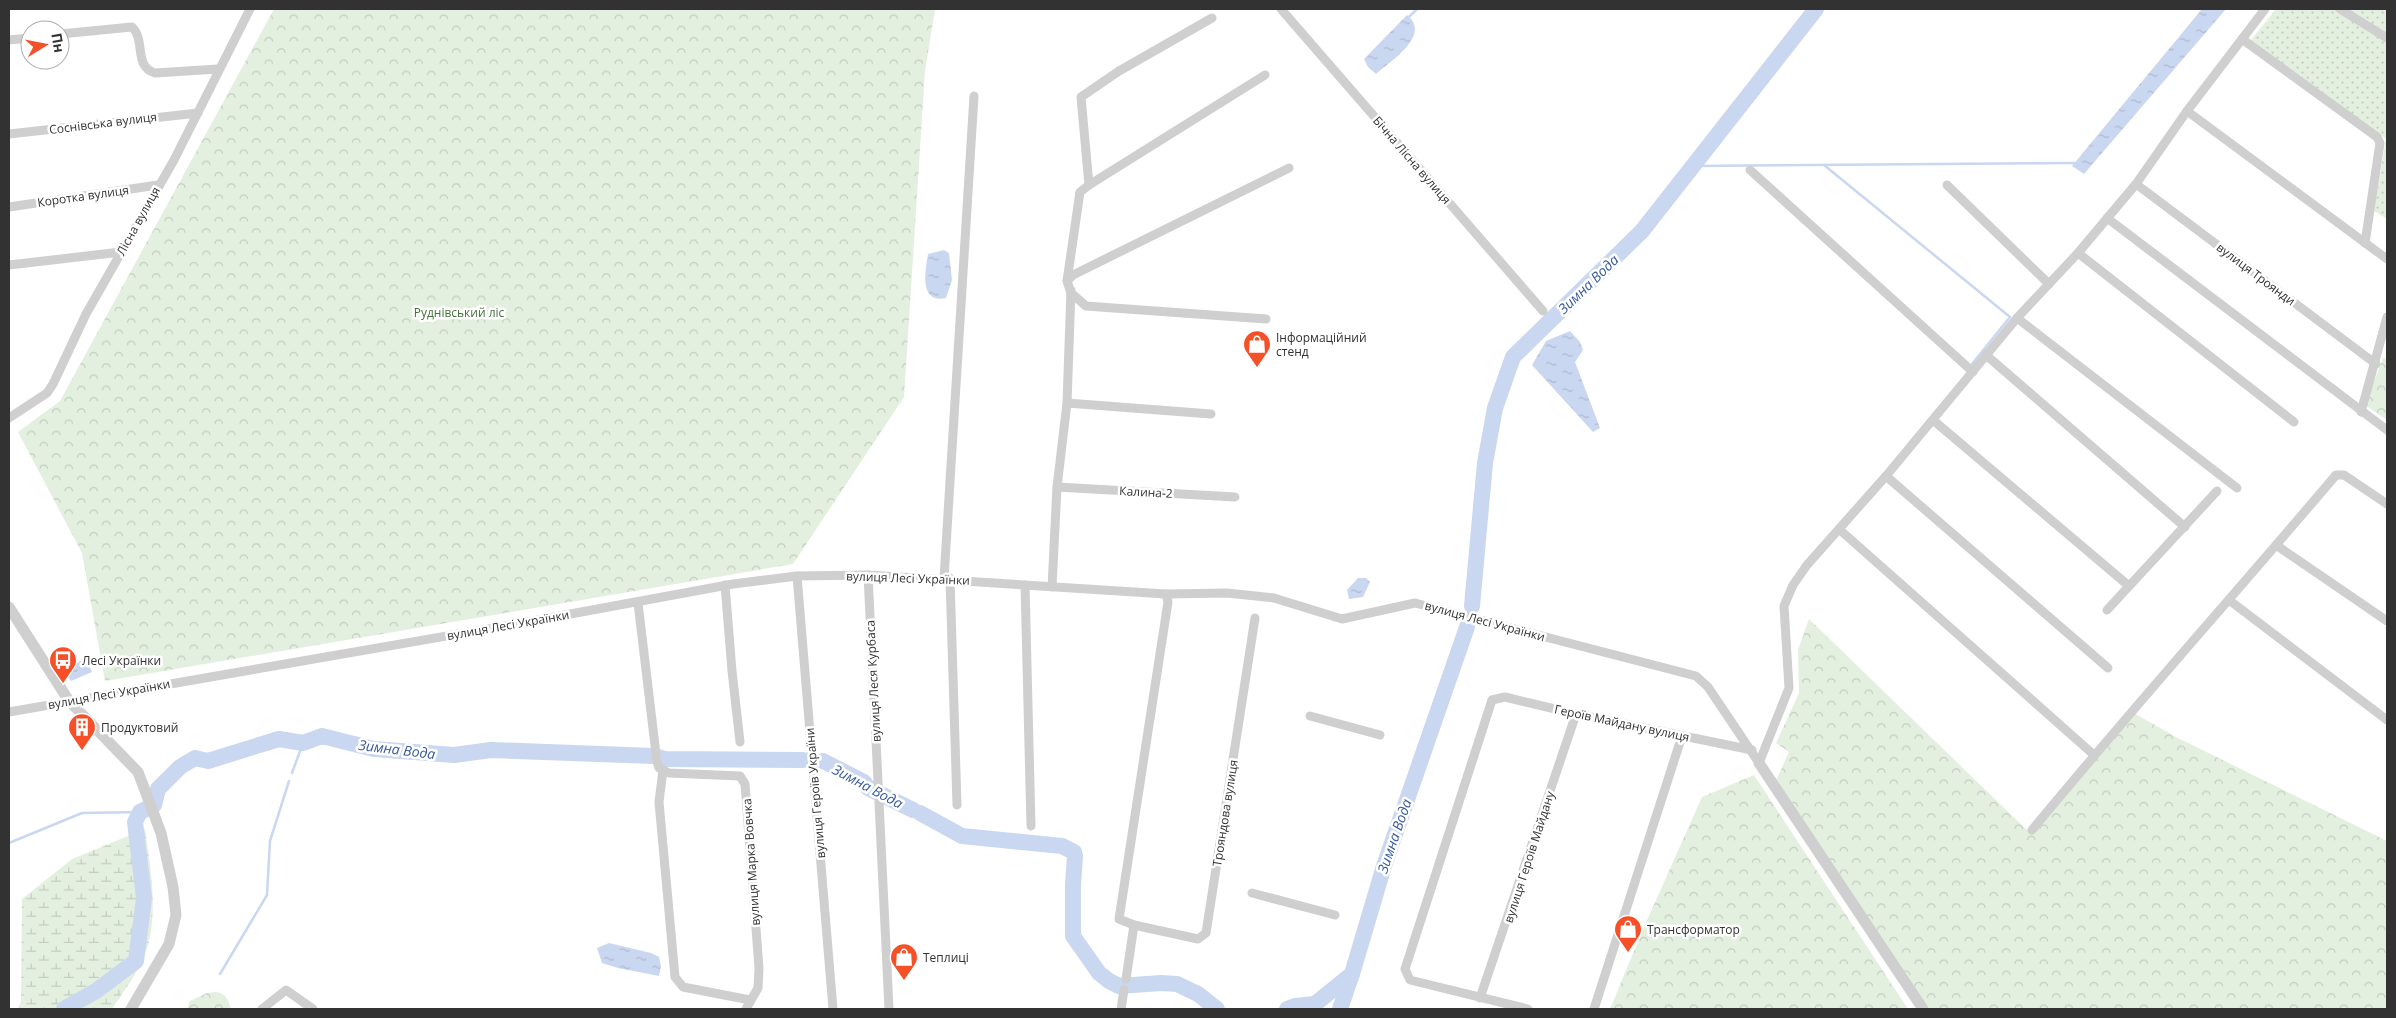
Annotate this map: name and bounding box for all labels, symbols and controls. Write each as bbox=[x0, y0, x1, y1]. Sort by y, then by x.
north arrow bbox=[20, 20, 70, 70]
text: Пн bbox=[47, 31, 69, 54]
street label: Соснівська вулиця bbox=[48, 108, 158, 138]
street label: Бічна Лісна вулиця bbox=[1369, 112, 1455, 208]
street label: Коротка вулиця bbox=[36, 181, 130, 211]
street label: Лісна вулиця bbox=[112, 184, 164, 258]
street label: вулиця Троянди bbox=[2213, 239, 2299, 309]
water label: Зимна Вода bbox=[1553, 250, 1622, 318]
park label: Руднівський ліс bbox=[414, 304, 505, 321]
shop icon: Інформаційний стенд bbox=[1242, 329, 1272, 368]
place label: Інформаційний стенд bbox=[1276, 329, 1367, 360]
street label: Калина-2 bbox=[1119, 482, 1173, 502]
street label: вулиця Лесі Українки bbox=[846, 567, 970, 589]
street label: вулиця Лесі Українки bbox=[1423, 597, 1547, 645]
street label: вулиця Лесі Українки bbox=[446, 606, 570, 644]
street label: вулиця Леся Курбаса bbox=[861, 620, 885, 742]
bus stop icon: Лесі Українки bbox=[48, 645, 78, 684]
place label: Лесі Українки bbox=[82, 652, 161, 669]
street label: вулиця Лесі Українки bbox=[47, 675, 171, 713]
street label: Героїв Майдану вулиця bbox=[1553, 700, 1691, 746]
building icon: Продуктовий bbox=[67, 712, 97, 751]
place label: Продуктовий bbox=[101, 719, 178, 736]
street label: вулиця Героїв України bbox=[801, 727, 829, 859]
water label: Зимна Вода bbox=[357, 735, 437, 763]
street label: Трояндова вулиця bbox=[1208, 758, 1242, 868]
water label: Зимна Вода bbox=[829, 759, 907, 813]
street label: вулиця Героїв Майдану bbox=[1500, 788, 1559, 925]
water label: Зимна Вода bbox=[1372, 796, 1416, 877]
street label: вулиця Марка Вовчка bbox=[738, 798, 764, 926]
shop icon: Трансформатор bbox=[1613, 914, 1643, 953]
place label: Трансформатор bbox=[1647, 921, 1740, 938]
shop icon: Теплиці bbox=[889, 942, 919, 981]
place label: Теплиці bbox=[923, 949, 969, 966]

